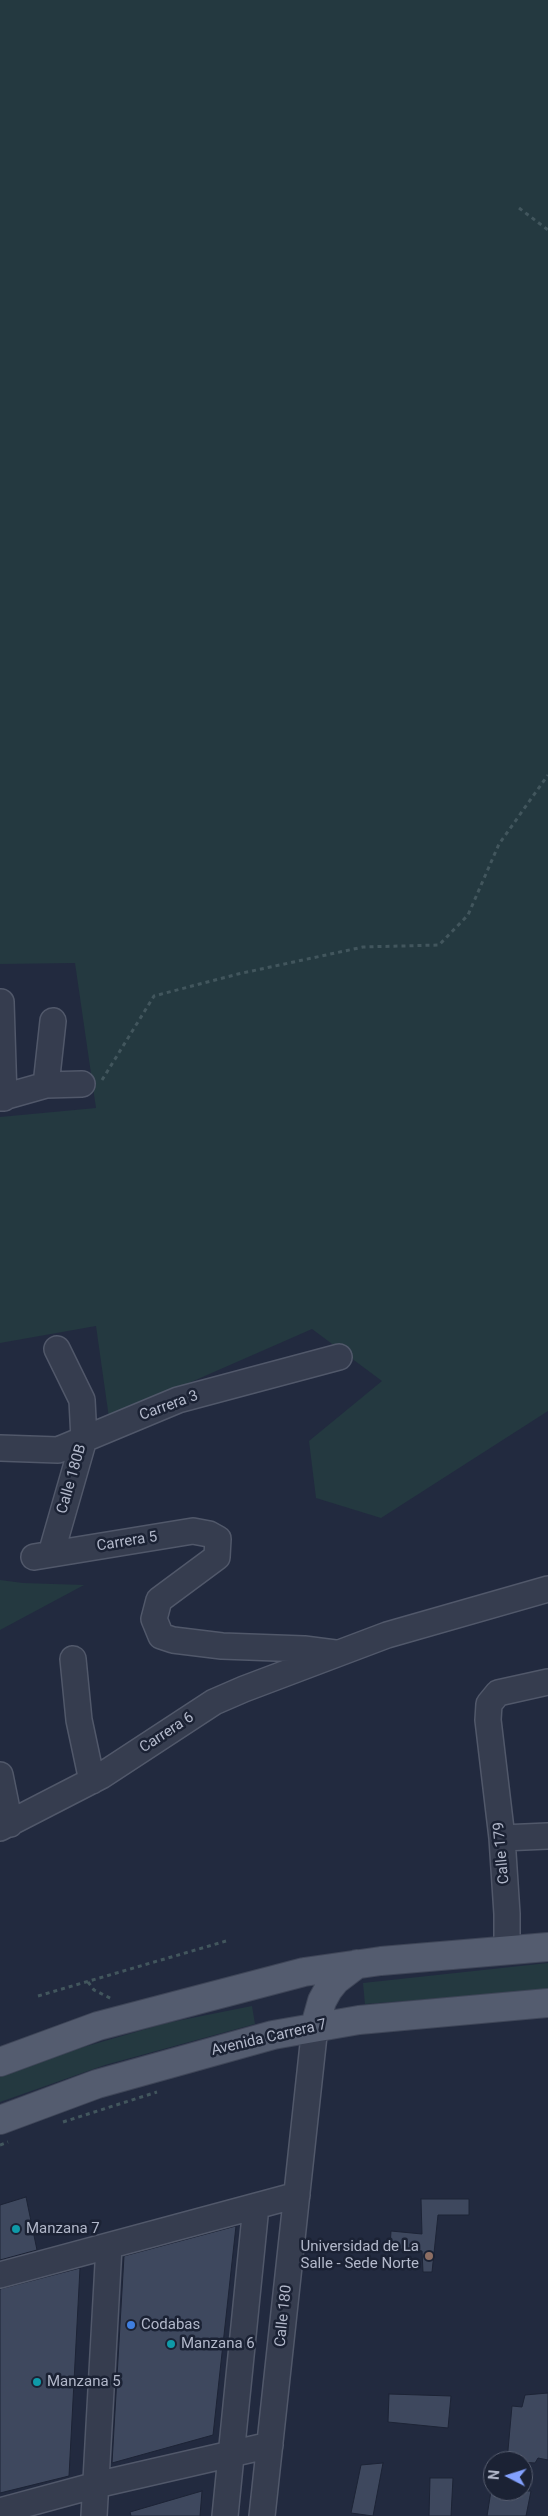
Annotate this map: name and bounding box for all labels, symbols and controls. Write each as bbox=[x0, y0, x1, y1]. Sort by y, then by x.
street label: Carrera 3 bbox=[137, 1387, 201, 1425]
street label: Calle 180B bbox=[53, 1442, 91, 1516]
street label: Carrera 5 bbox=[95, 1528, 159, 1556]
street label: Carrera 6 bbox=[137, 1709, 197, 1757]
street label: Calle 179 bbox=[490, 1821, 514, 1885]
street label: Avenida Carrera 7 bbox=[210, 2016, 328, 2060]
place label: Manzana 7 bbox=[26, 2220, 100, 2238]
marker: Manzana 7 bbox=[10, 2223, 22, 2235]
place label: Universidad de La Salle - Sede Norte bbox=[301, 2238, 419, 2273]
marker: Universidad de La Salle - Sede Norte bbox=[423, 2250, 435, 2262]
street label: Calle 180 bbox=[272, 2284, 296, 2348]
place label: Codabas bbox=[141, 2316, 200, 2334]
marker: Codabas bbox=[125, 2319, 137, 2331]
place label: Manzana 6 bbox=[181, 2335, 255, 2353]
marker: Manzana 6 bbox=[165, 2338, 177, 2350]
place label: Manzana 5 bbox=[47, 2373, 121, 2391]
marker: Manzana 5 bbox=[31, 2376, 43, 2388]
north arrow bbox=[483, 2451, 533, 2501]
text: N bbox=[486, 2469, 502, 2480]

